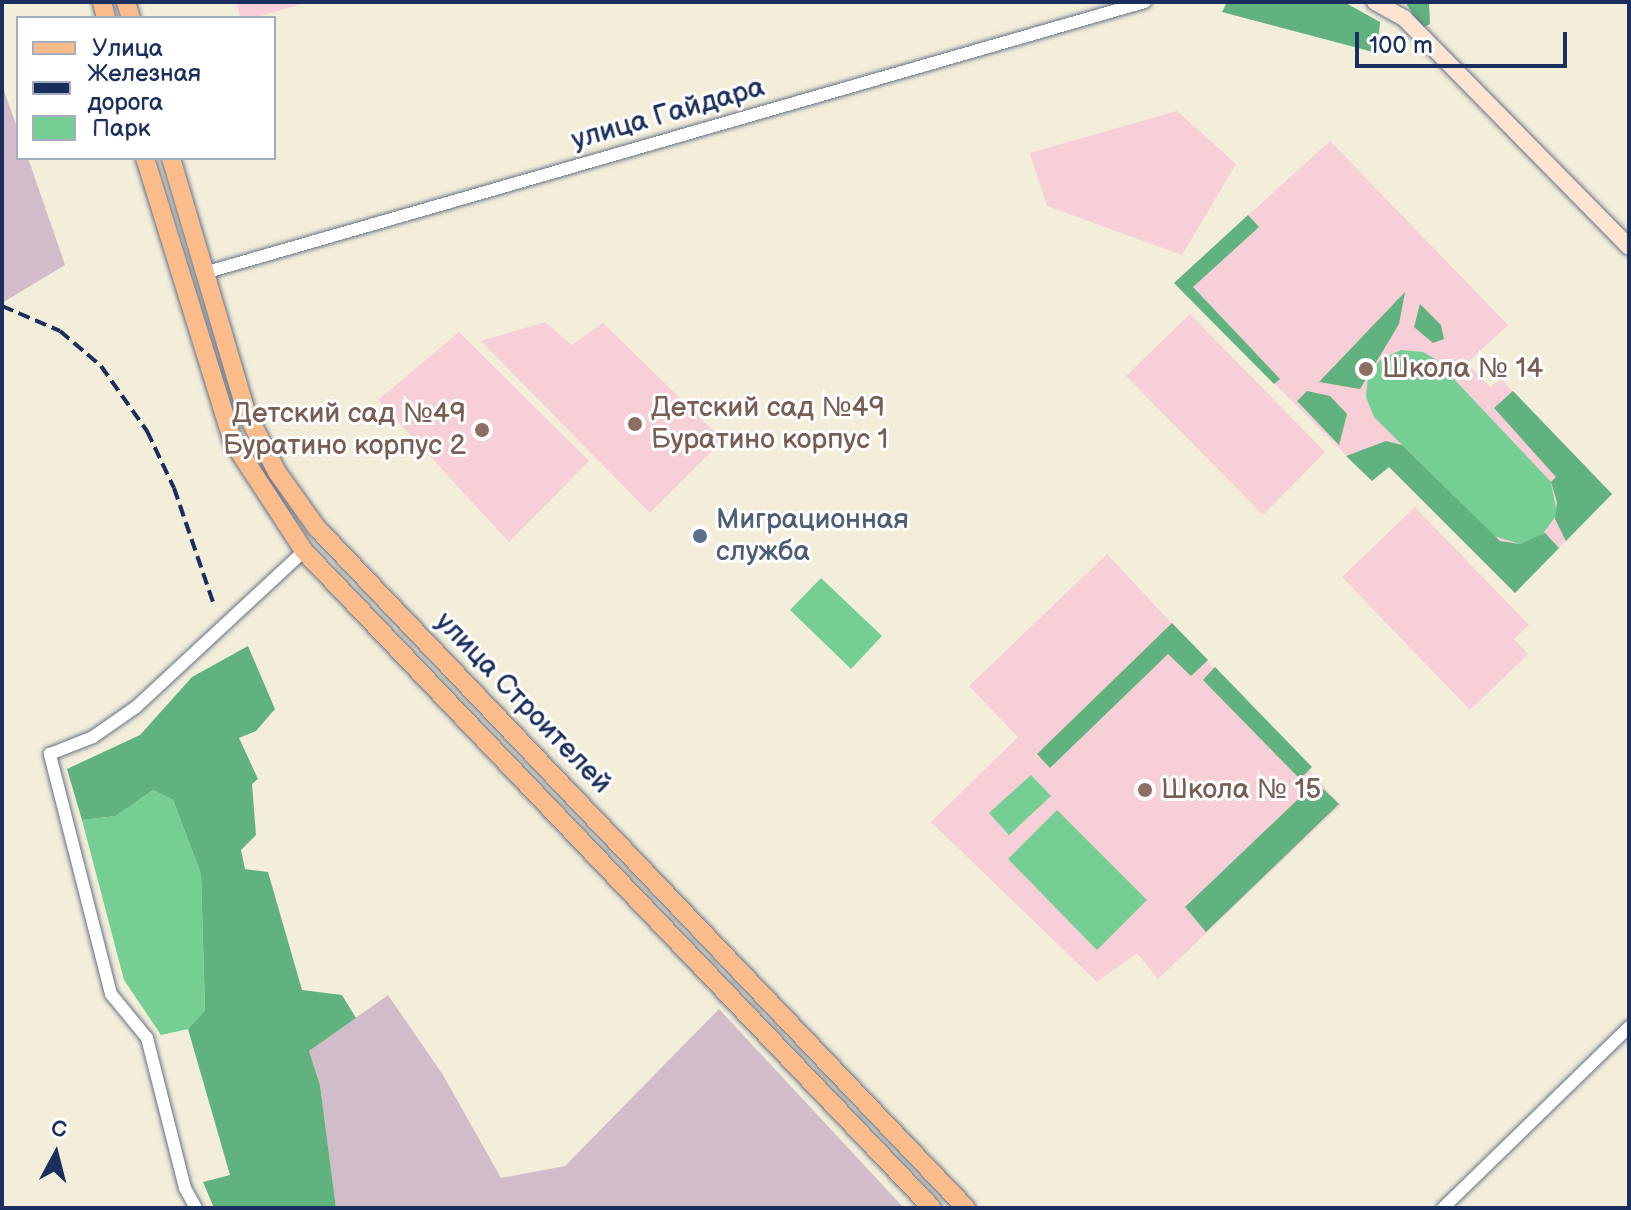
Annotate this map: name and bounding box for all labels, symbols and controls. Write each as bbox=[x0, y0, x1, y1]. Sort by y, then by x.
legend bbox=[16, 16, 276, 160]
scale bar bbox=[1359, 16, 1571, 66]
text: 100 m bbox=[1369, 31, 1433, 60]
text: Улица bbox=[92, 34, 163, 63]
text: Железная дорога bbox=[87, 59, 201, 117]
street label: улица Гайдара bbox=[568, 70, 768, 158]
text: Парк bbox=[92, 114, 150, 143]
place label: Школа № 14 bbox=[1382, 352, 1543, 386]
marker: Школа № 14 bbox=[1357, 360, 1375, 378]
place label: Детский сад №49 Буратино корпус 1 bbox=[651, 391, 888, 457]
place label: Детский сад №49 Буратино корпус 2 bbox=[223, 397, 466, 463]
marker: Детский сад №49 Буратино корпус 1 bbox=[626, 415, 644, 433]
marker: Детский сад №49 Буратино корпус 2 bbox=[473, 421, 491, 439]
place label: Миграционная служба bbox=[716, 503, 909, 569]
marker: Миграционная служба bbox=[691, 527, 709, 545]
street label: улица Строителей bbox=[428, 605, 618, 801]
place label: Школа № 15 bbox=[1161, 773, 1321, 807]
marker: Школа № 15 bbox=[1136, 781, 1154, 799]
north arrow bbox=[16, 1114, 96, 1194]
text: С bbox=[50, 1115, 68, 1144]

